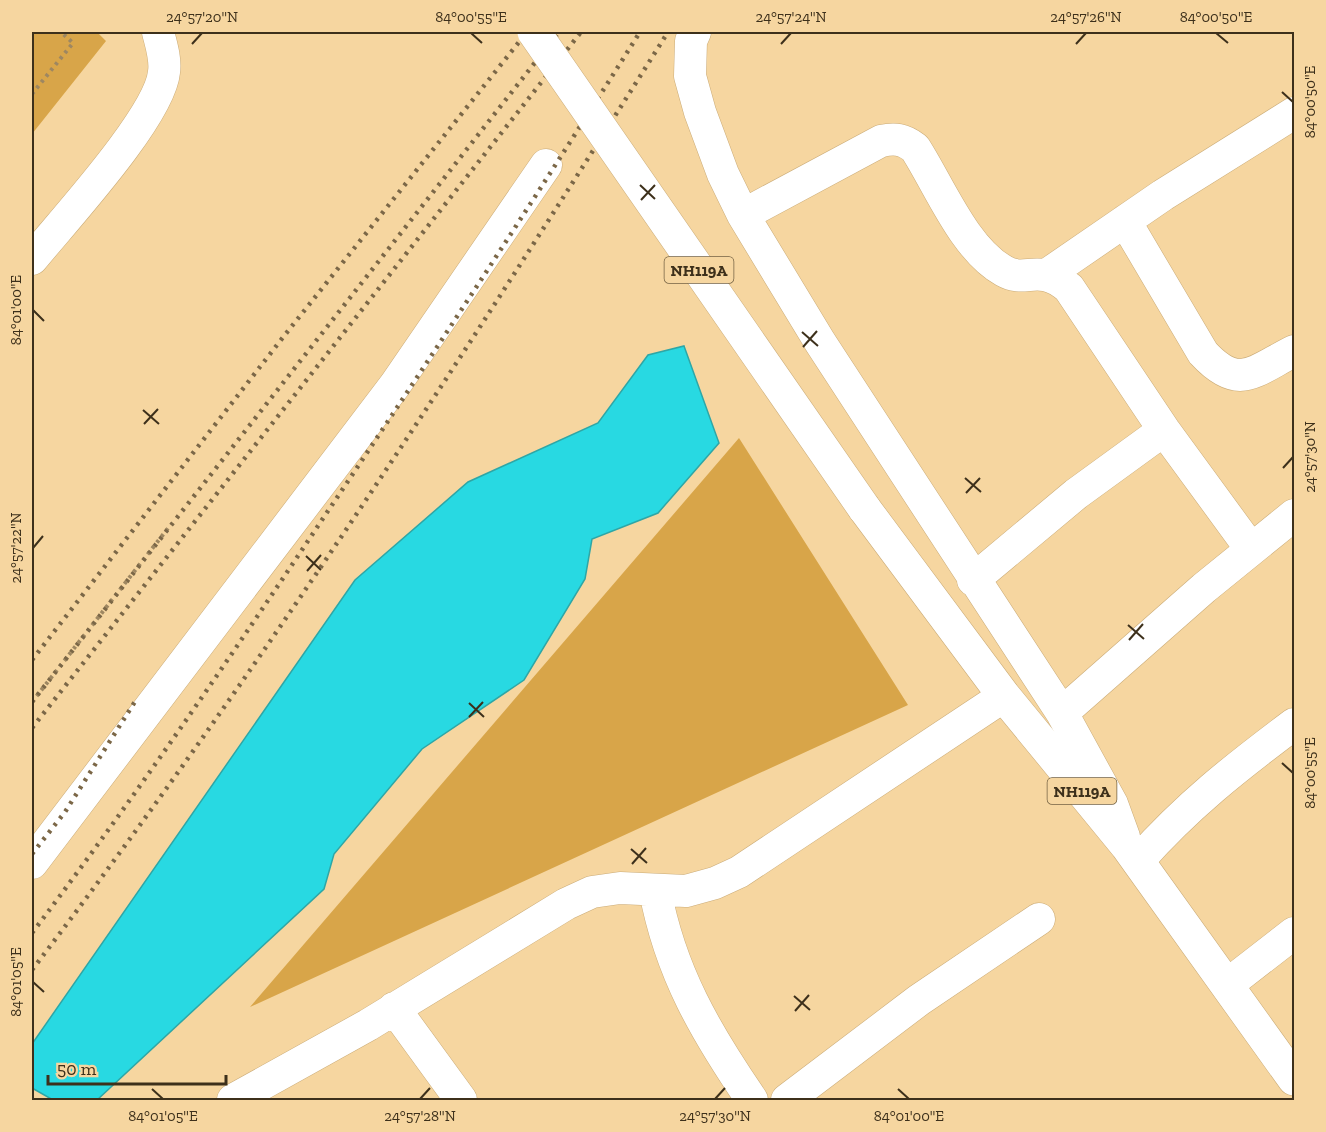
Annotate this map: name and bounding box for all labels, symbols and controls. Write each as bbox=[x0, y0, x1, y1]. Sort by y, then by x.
text: 24°57'20"N bbox=[166, 8, 238, 26]
text: 84°00'55"E bbox=[435, 8, 507, 26]
text: 24°57'24"N bbox=[755, 8, 827, 26]
text: 24°57'26"N bbox=[1050, 8, 1122, 26]
text: 84°00'50"E bbox=[1180, 8, 1252, 26]
text: 84°00'50"E bbox=[1301, 66, 1319, 138]
road number: NH119A bbox=[664, 257, 734, 283]
text: 84°01'00"E bbox=[7, 275, 25, 345]
text: 24°57'30"N bbox=[1301, 421, 1319, 493]
text: 24°57'22"N bbox=[7, 512, 25, 584]
text: 84°00'55"E bbox=[1301, 737, 1319, 809]
road number: NH119A bbox=[1048, 778, 1116, 804]
text: 84°01'05"E bbox=[7, 947, 25, 1017]
scale bar bbox=[48, 1048, 226, 1086]
text: 50 m bbox=[57, 1058, 97, 1080]
text: 84°01'05"E bbox=[128, 1107, 198, 1125]
text: 24°57'28"N bbox=[384, 1107, 456, 1125]
text: 24°57'30"N bbox=[679, 1107, 751, 1125]
text: 84°01'00"E bbox=[874, 1107, 944, 1125]

